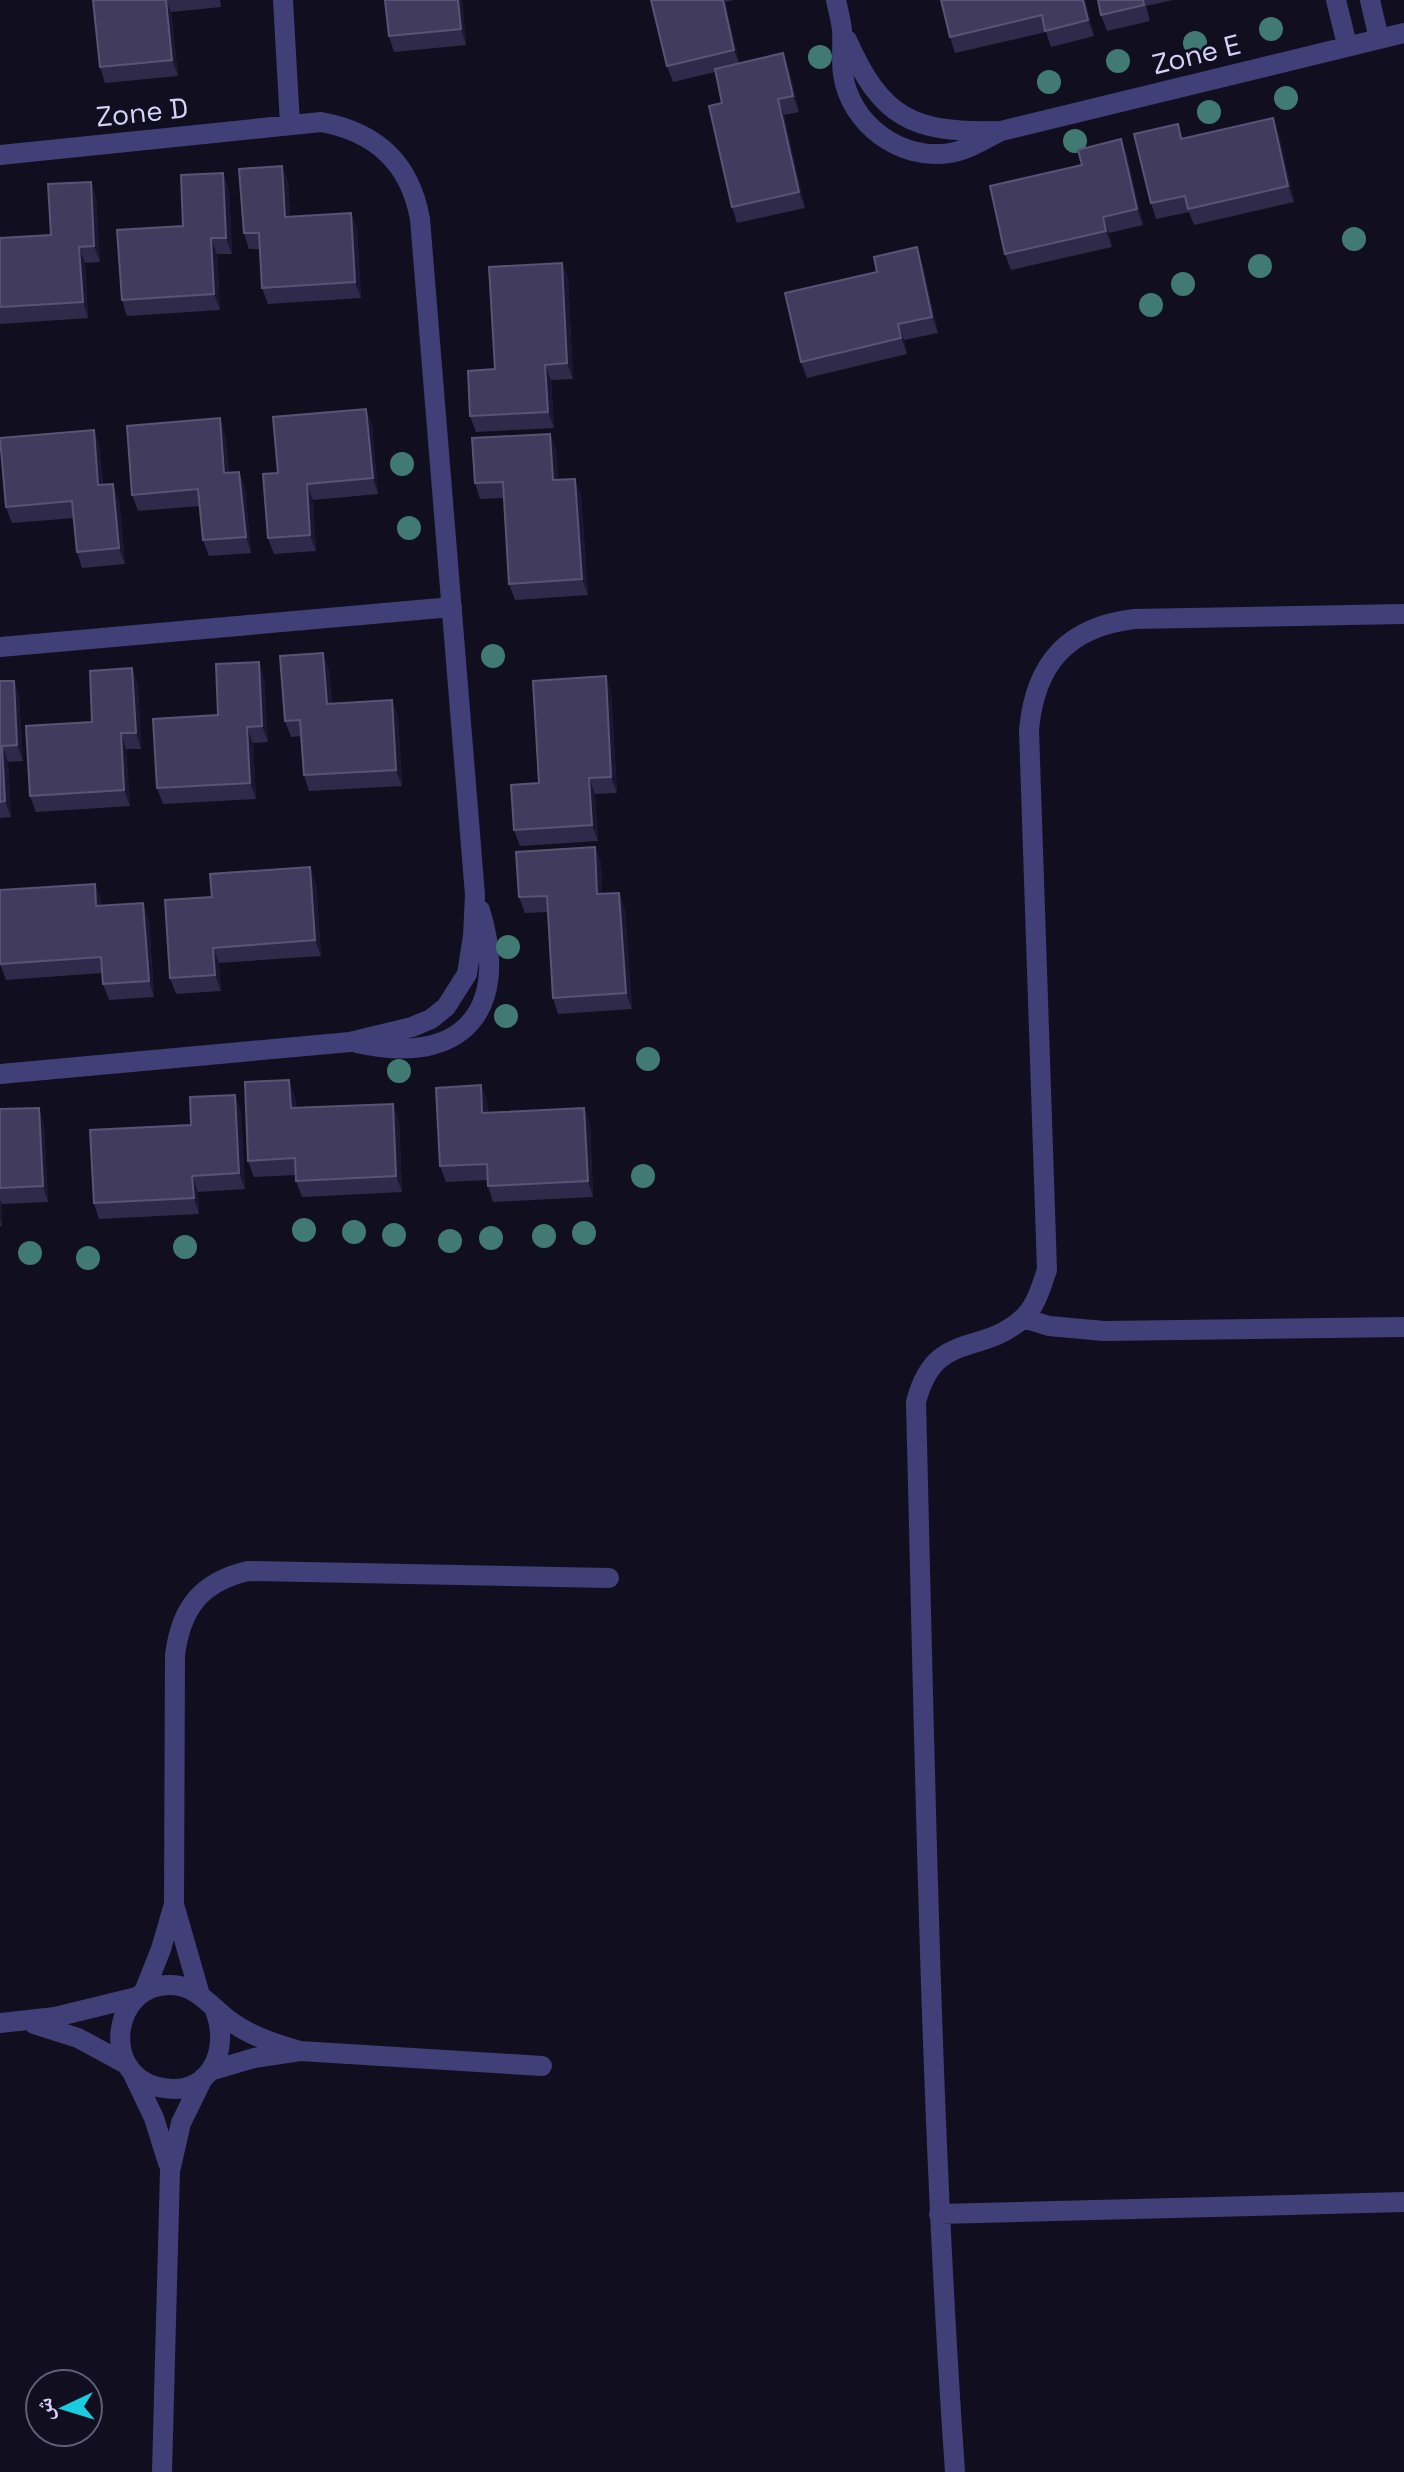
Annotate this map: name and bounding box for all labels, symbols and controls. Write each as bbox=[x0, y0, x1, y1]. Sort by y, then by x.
street label: Zone E bbox=[1148, 26, 1244, 82]
street label: Zone D bbox=[94, 89, 190, 135]
north arrow bbox=[24, 2368, 104, 2448]
text: ش bbox=[29, 2397, 59, 2422]

